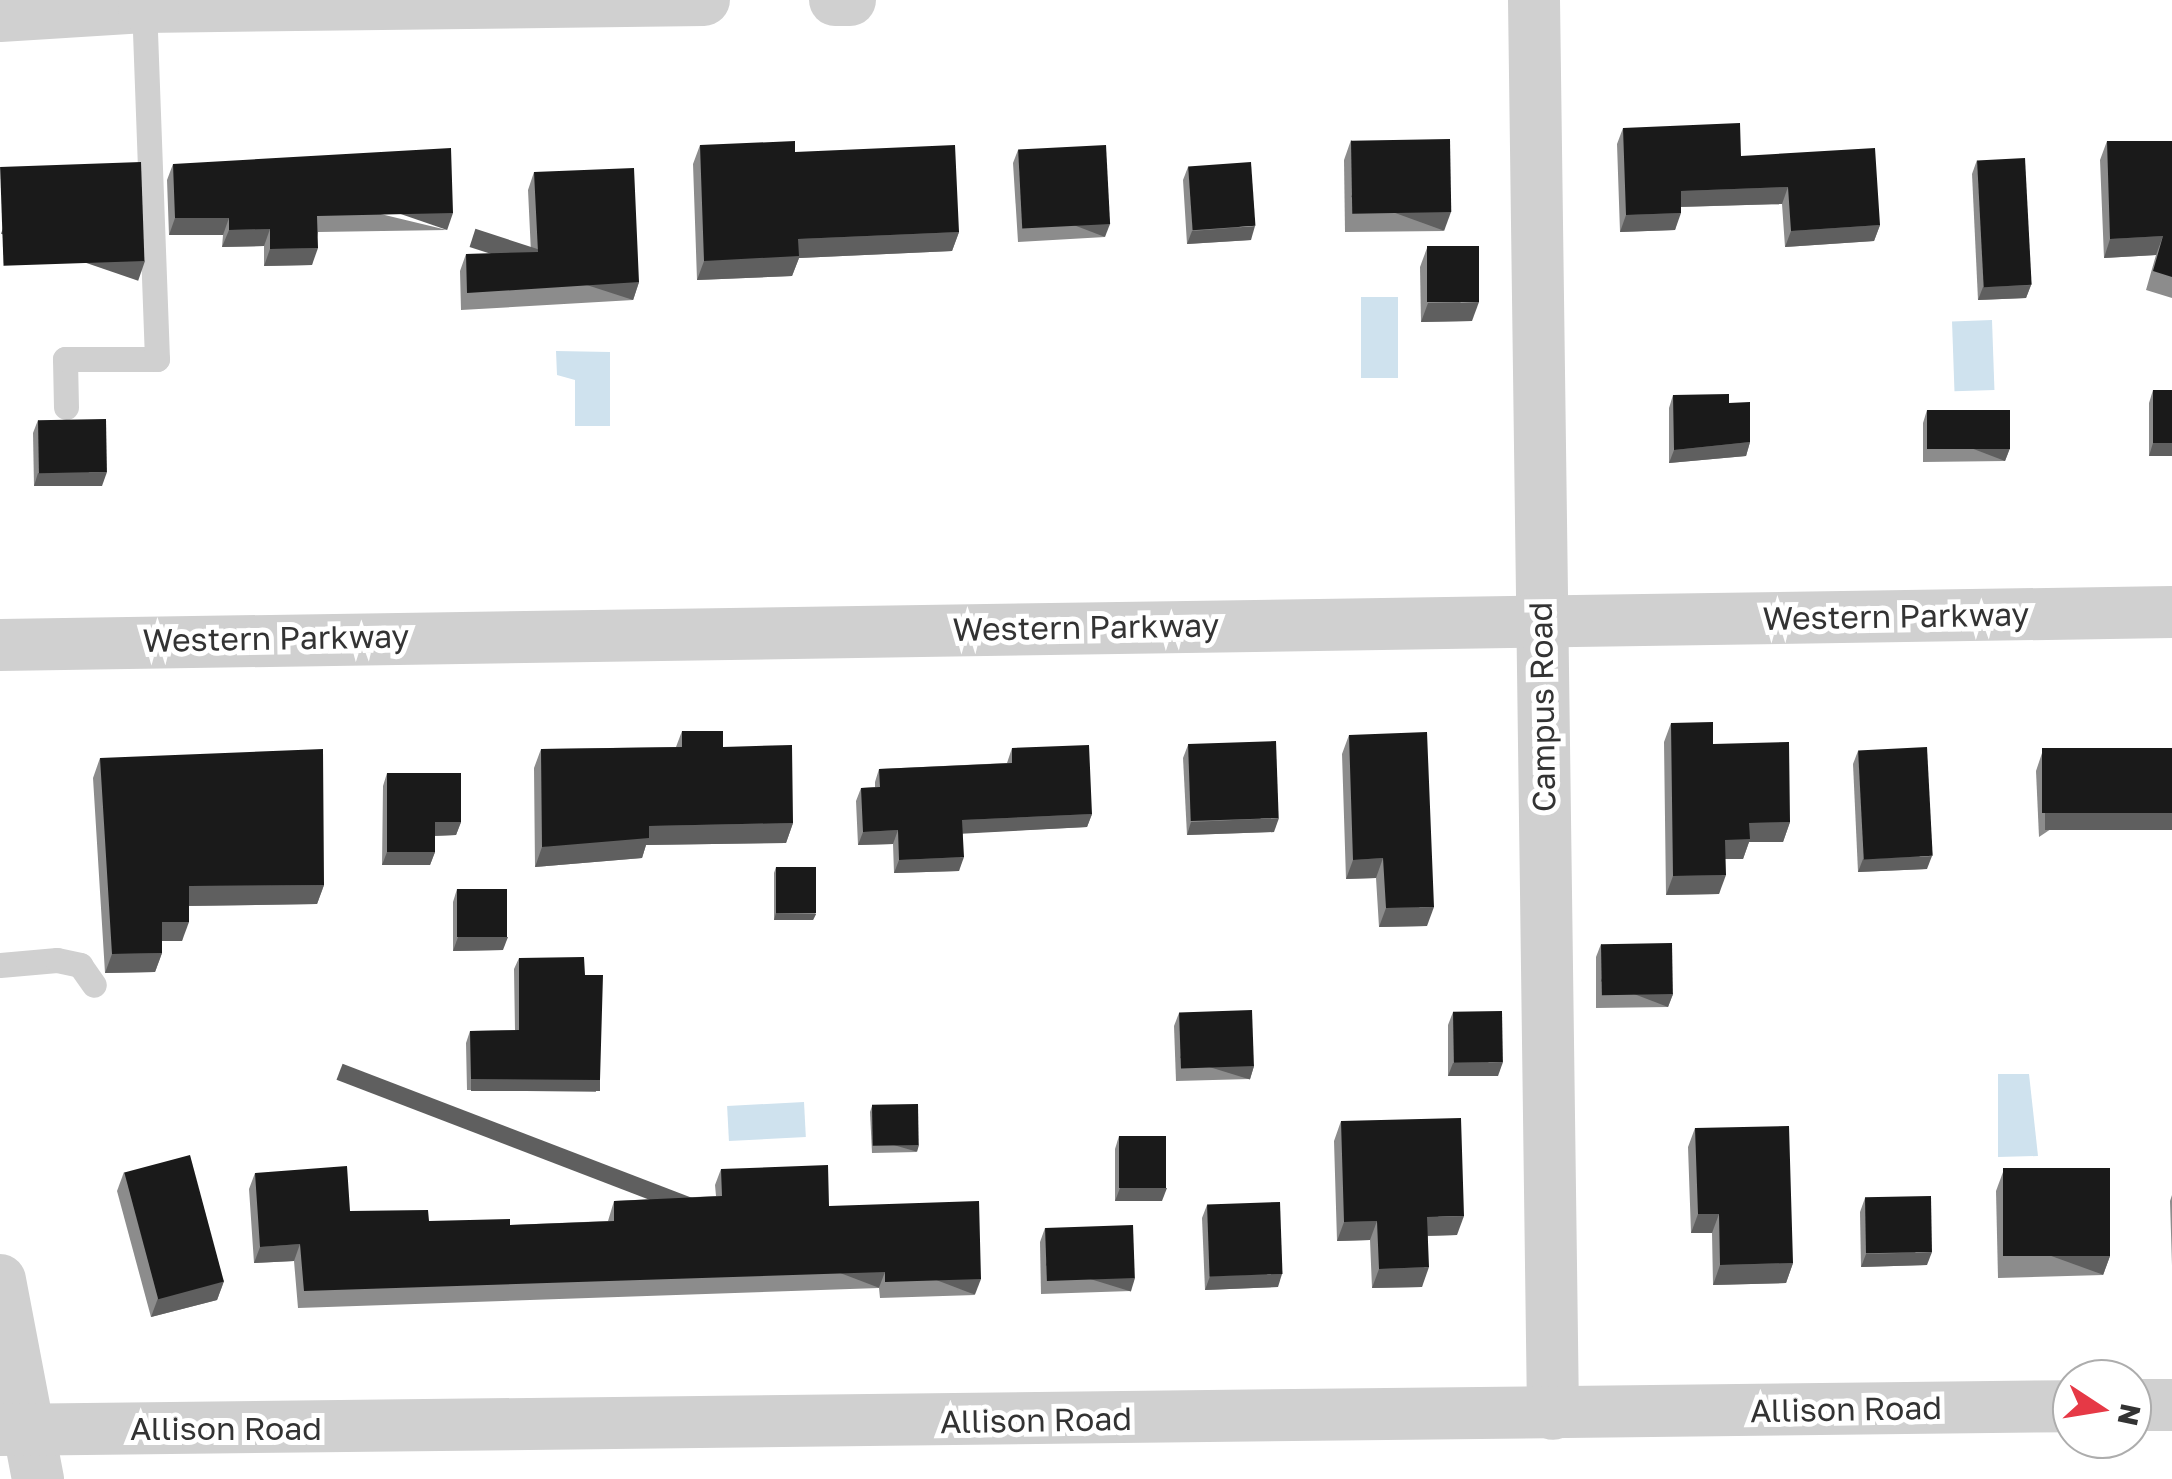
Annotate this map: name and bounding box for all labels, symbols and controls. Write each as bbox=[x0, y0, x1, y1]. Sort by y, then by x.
street label: Western Parkway bbox=[1762, 594, 2030, 638]
street label: Campus Road bbox=[1521, 601, 1563, 813]
street label: Western Parkway bbox=[952, 605, 1220, 649]
street label: Western Parkway bbox=[142, 616, 410, 660]
north arrow bbox=[2052, 1359, 2152, 1459]
street label: Allison Road bbox=[1750, 1388, 1942, 1430]
street label: Allison Road bbox=[940, 1399, 1132, 1441]
text: N bbox=[2112, 1401, 2148, 1429]
street label: Allison Road bbox=[130, 1409, 322, 1447]

